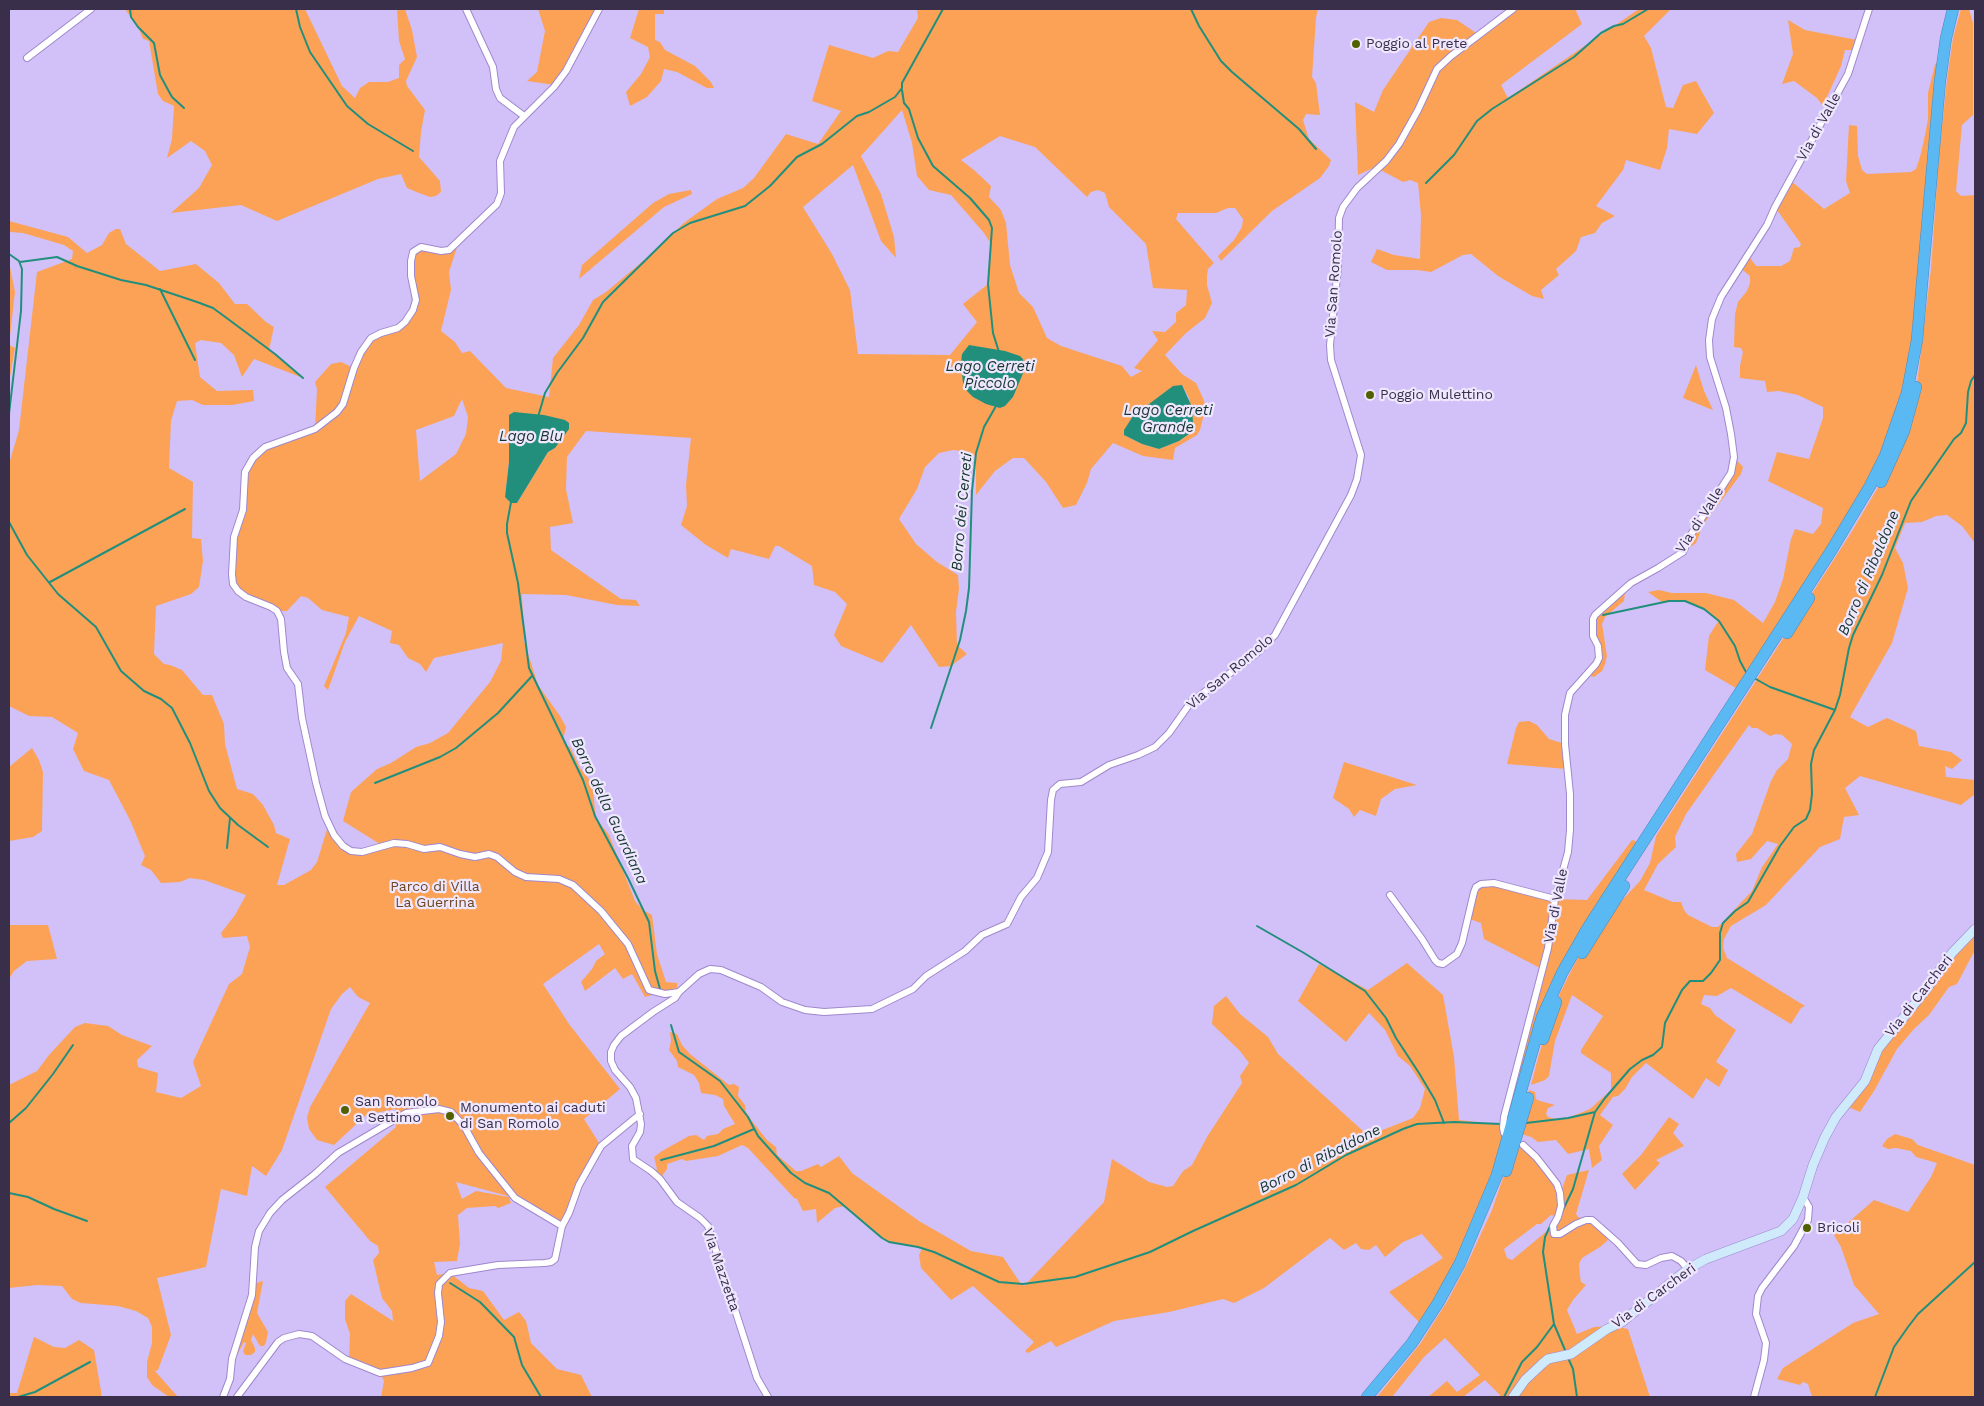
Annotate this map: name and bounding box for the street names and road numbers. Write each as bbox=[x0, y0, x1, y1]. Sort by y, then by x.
street label: Via di Valle bbox=[1793, 90, 1845, 164]
street label: Via San Romolo bbox=[1322, 230, 1346, 338]
street label: Via di Valle bbox=[1672, 484, 1728, 556]
street label: Via San Romolo bbox=[1183, 631, 1277, 713]
street label: Via di Valle bbox=[1541, 867, 1571, 945]
street label: Via di Carcheri bbox=[1882, 952, 1956, 1040]
street label: Via Mazzetta bbox=[699, 1226, 743, 1314]
street label: Via di Carcheri bbox=[1609, 1260, 1699, 1332]

